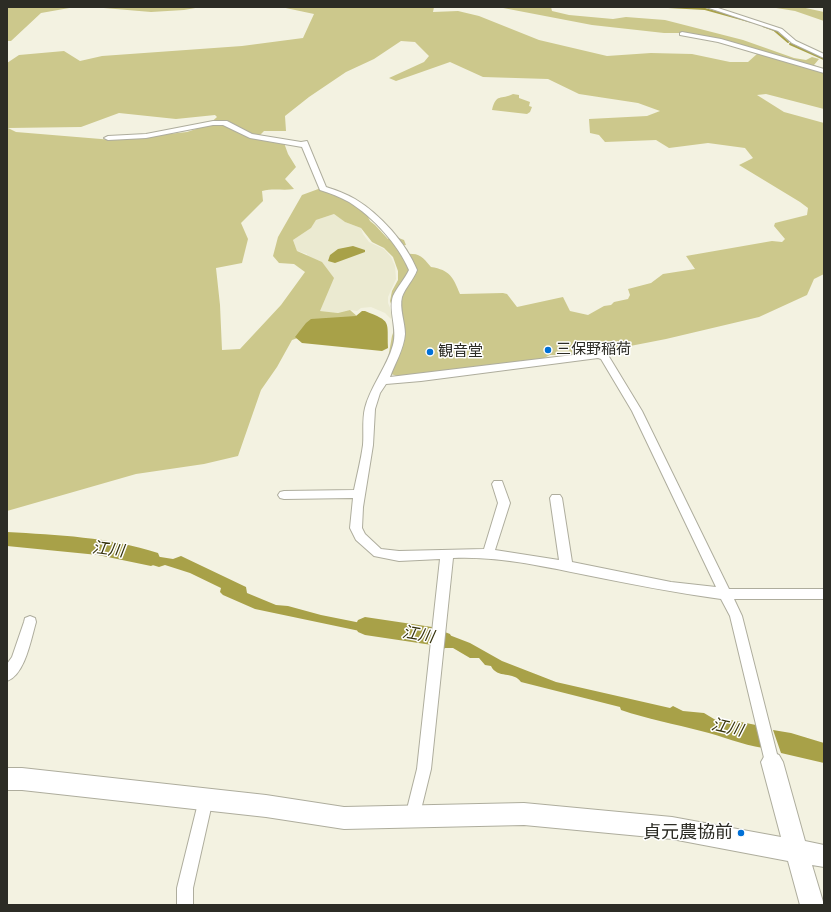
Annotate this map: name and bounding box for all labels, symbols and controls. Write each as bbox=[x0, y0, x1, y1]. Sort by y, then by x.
place label: 三保野稲荷 bbox=[556, 341, 631, 359]
place label: 観音堂 bbox=[438, 343, 483, 361]
marker: 三保野稲荷 bbox=[543, 345, 553, 355]
marker: 観音堂 bbox=[425, 347, 435, 357]
water label: 江川 bbox=[91, 539, 125, 561]
water label: 江川 bbox=[401, 623, 435, 647]
water label: 江川 bbox=[709, 715, 745, 741]
place label: 貞元農協前 bbox=[643, 822, 733, 844]
marker: 貞元農協前 bbox=[736, 828, 746, 838]

